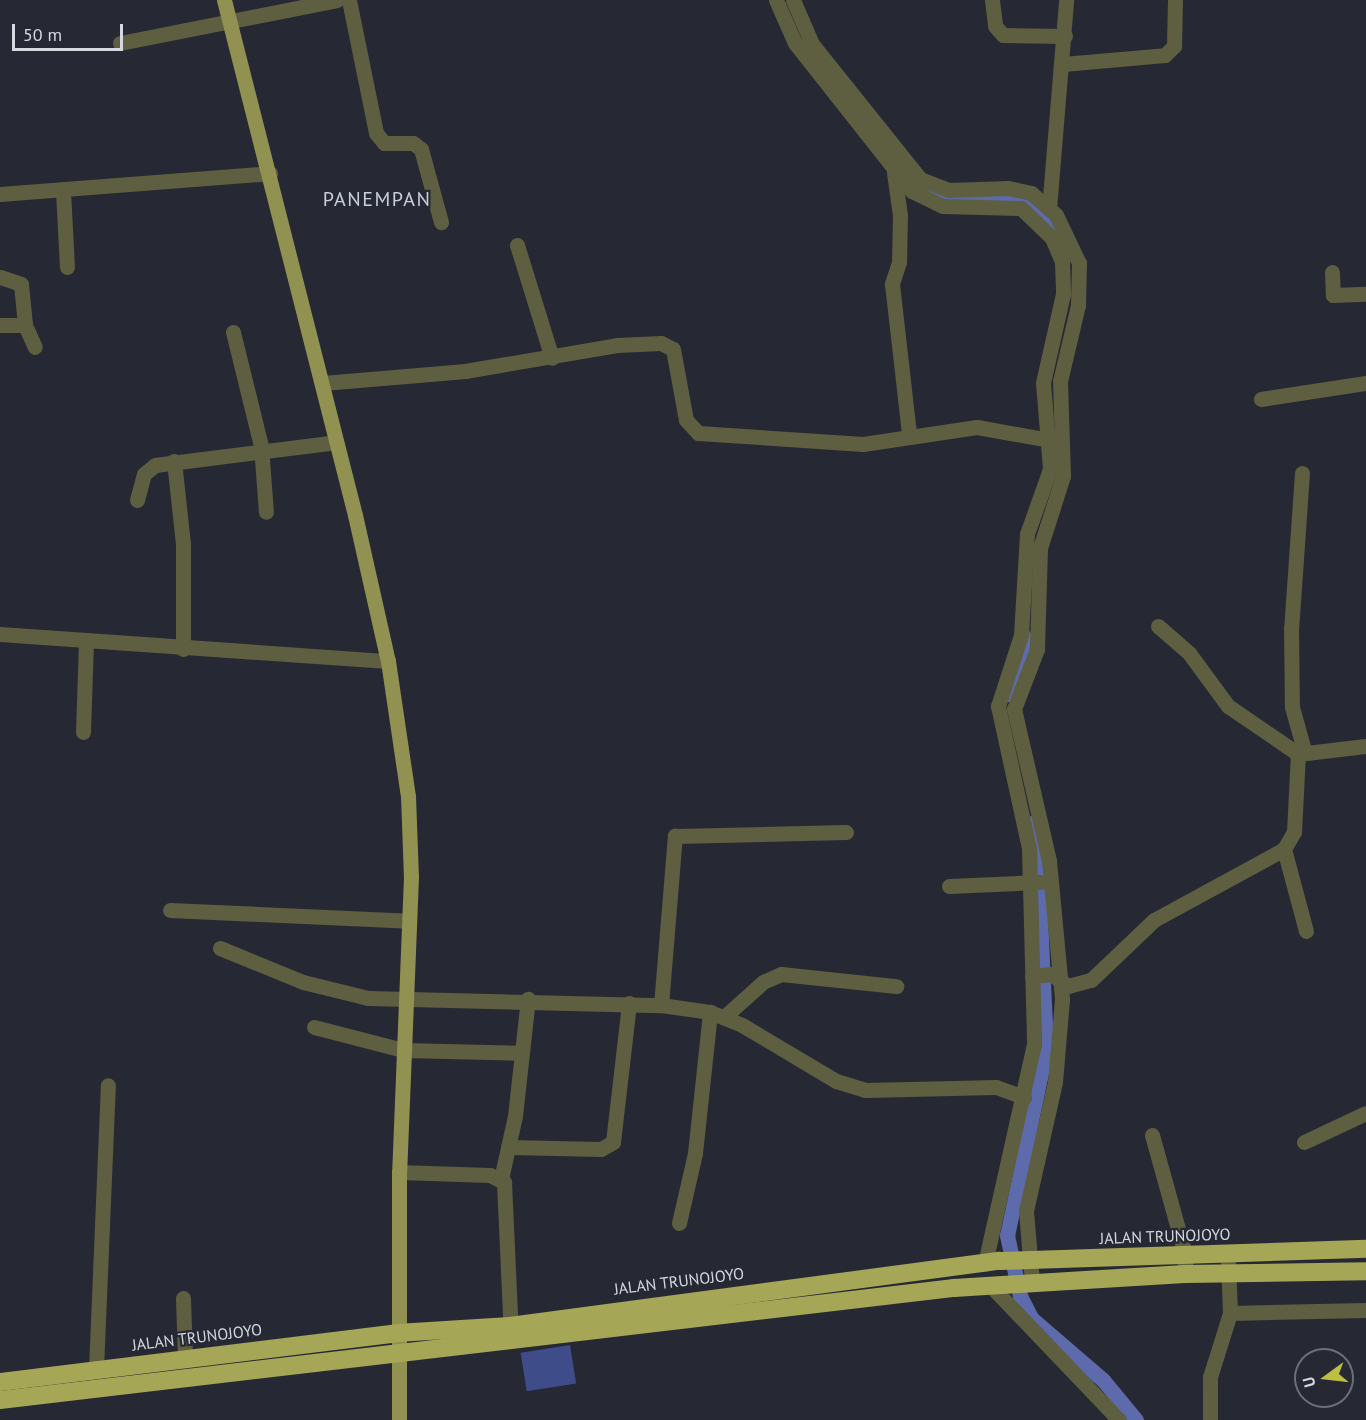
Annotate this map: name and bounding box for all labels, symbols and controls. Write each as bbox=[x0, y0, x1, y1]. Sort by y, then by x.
scale bar bbox=[15, 12, 126, 50]
text: 50 m bbox=[23, 23, 62, 46]
district label: PANEMPAN bbox=[323, 187, 431, 211]
street label: JALAN TRUNOJOYO bbox=[1099, 1224, 1231, 1248]
street label: JALAN TRUNOJOYO bbox=[613, 1263, 745, 1299]
street label: JALAN TRUNOJOYO bbox=[131, 1319, 263, 1355]
north arrow bbox=[1294, 1348, 1354, 1408]
text: U bbox=[1298, 1375, 1320, 1390]

